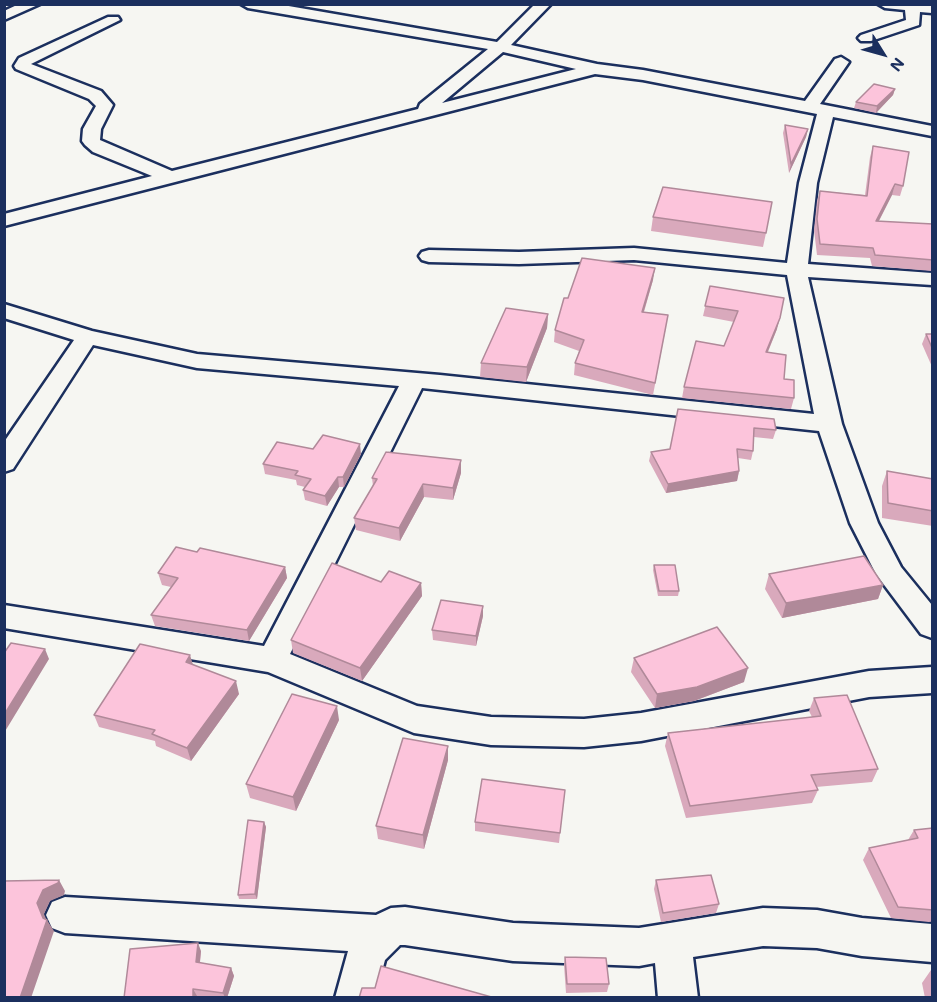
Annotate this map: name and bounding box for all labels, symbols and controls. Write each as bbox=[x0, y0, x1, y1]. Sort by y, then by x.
north arrow bbox=[853, 24, 913, 84]
text: N bbox=[886, 54, 910, 76]

